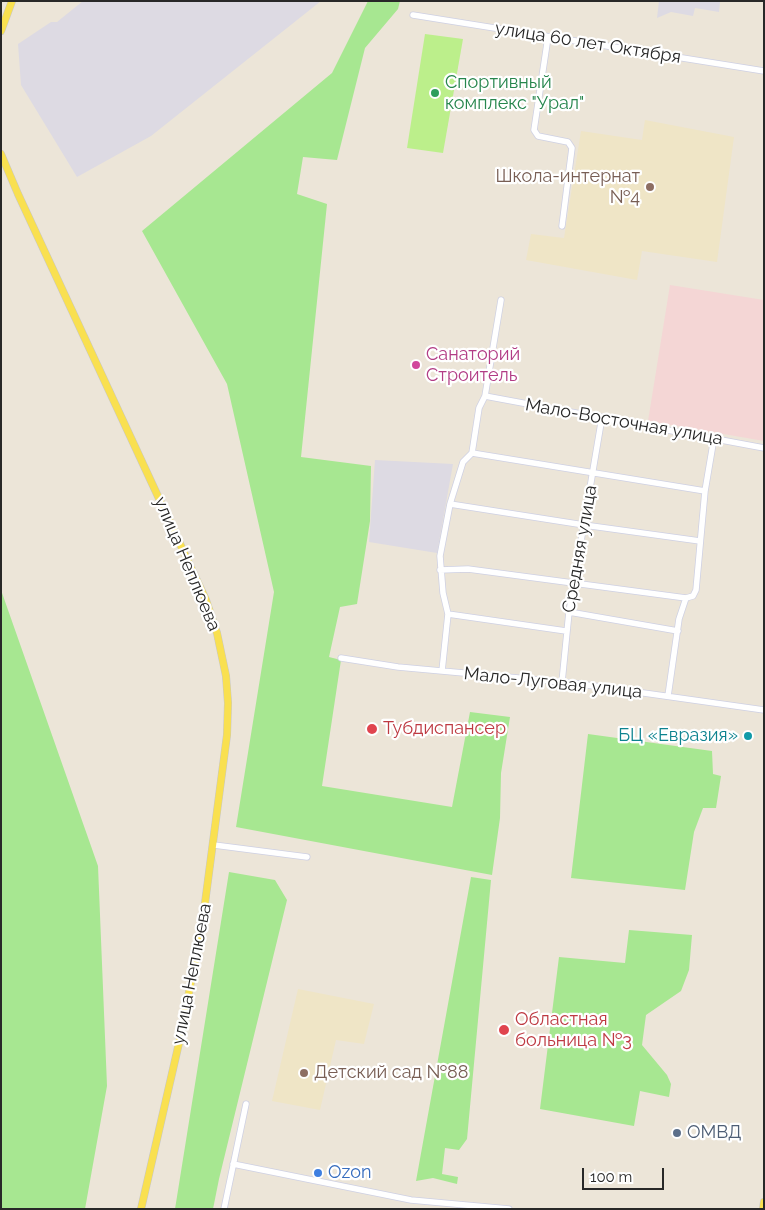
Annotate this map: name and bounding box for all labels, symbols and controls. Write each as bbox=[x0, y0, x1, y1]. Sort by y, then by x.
street label: улица 60 лет Октября bbox=[494, 18, 682, 68]
place label: Спортивный комплекс "Урал" bbox=[445, 72, 584, 115]
marker: Спортивный комплекс "Урал" bbox=[429, 87, 441, 99]
place label: Школа-интернат №4 bbox=[495, 166, 640, 208]
marker: Школа-интернат №4 bbox=[644, 181, 656, 193]
place label: Санаторий Строитель bbox=[426, 344, 520, 386]
marker: Санаторий Строитель bbox=[410, 359, 422, 371]
street label: Мало-Восточная улица bbox=[523, 394, 725, 450]
street label: Средняя улица bbox=[558, 484, 602, 614]
street label: улица Неплюева bbox=[149, 494, 225, 634]
street label: Мало-Луговая улица bbox=[463, 663, 643, 703]
place label: Тубдиспансер bbox=[383, 718, 506, 740]
marker: Тубдиспансер bbox=[365, 722, 379, 736]
place label: БЦ «Евразия» bbox=[618, 725, 738, 747]
marker: БЦ «Евразия» bbox=[742, 730, 754, 742]
street label: улица Неплюева bbox=[168, 901, 216, 1047]
place label: Областная больница №3 bbox=[515, 1009, 632, 1052]
marker: Областная больница №3 bbox=[497, 1023, 511, 1037]
place label: Детский сад №88 bbox=[314, 1062, 468, 1084]
marker: Детский сад №88 bbox=[298, 1067, 310, 1079]
place label: ОМВД bbox=[687, 1122, 742, 1144]
marker: ОМВД bbox=[671, 1127, 683, 1139]
scale bar bbox=[585, 1158, 668, 1190]
place label: Ozon bbox=[328, 1162, 371, 1184]
marker: Ozon bbox=[312, 1167, 324, 1179]
text: 100 m bbox=[590, 1168, 632, 1186]

